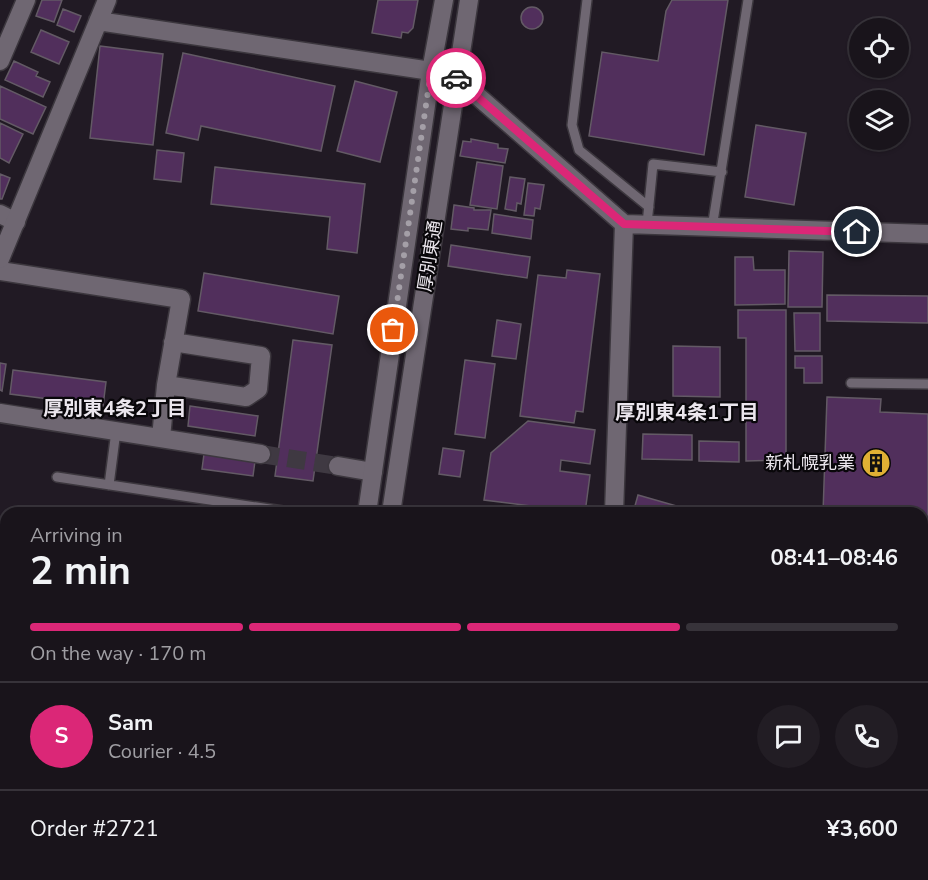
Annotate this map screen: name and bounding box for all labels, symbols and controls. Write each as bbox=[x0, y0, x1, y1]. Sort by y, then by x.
map controls bbox=[849, 18, 909, 150]
button: locate bbox=[849, 18, 909, 78]
courier bbox=[426, 48, 486, 108]
icon: car bbox=[440, 62, 473, 95]
button: layers bbox=[849, 90, 909, 150]
pin bbox=[831, 206, 882, 257]
icon: home bbox=[840, 215, 873, 248]
street label: 厚別東通 bbox=[413, 219, 447, 293]
pin bbox=[367, 304, 418, 355]
icon: bag bbox=[376, 313, 409, 346]
district label: 厚別東4条2丁目 bbox=[43, 395, 187, 422]
district label: 厚別東4条1丁目 bbox=[615, 399, 759, 426]
building icon: 新札幌乳業 bbox=[860, 447, 892, 479]
place label: 新札幌乳業 bbox=[765, 451, 855, 475]
text: Arriving in bbox=[30, 522, 123, 549]
text: 08:41–08:46 bbox=[770, 543, 898, 573]
text: 2 min bbox=[30, 545, 131, 598]
text: On the way · 170 m bbox=[30, 640, 206, 667]
button: chat bbox=[757, 705, 820, 768]
button: phone bbox=[835, 705, 898, 768]
text: Sam bbox=[108, 708, 153, 738]
text: S bbox=[55, 721, 68, 751]
text: Courier · 4.5 bbox=[108, 738, 216, 765]
text: Order #2721 bbox=[30, 814, 159, 844]
text: ¥3,600 bbox=[827, 814, 898, 844]

